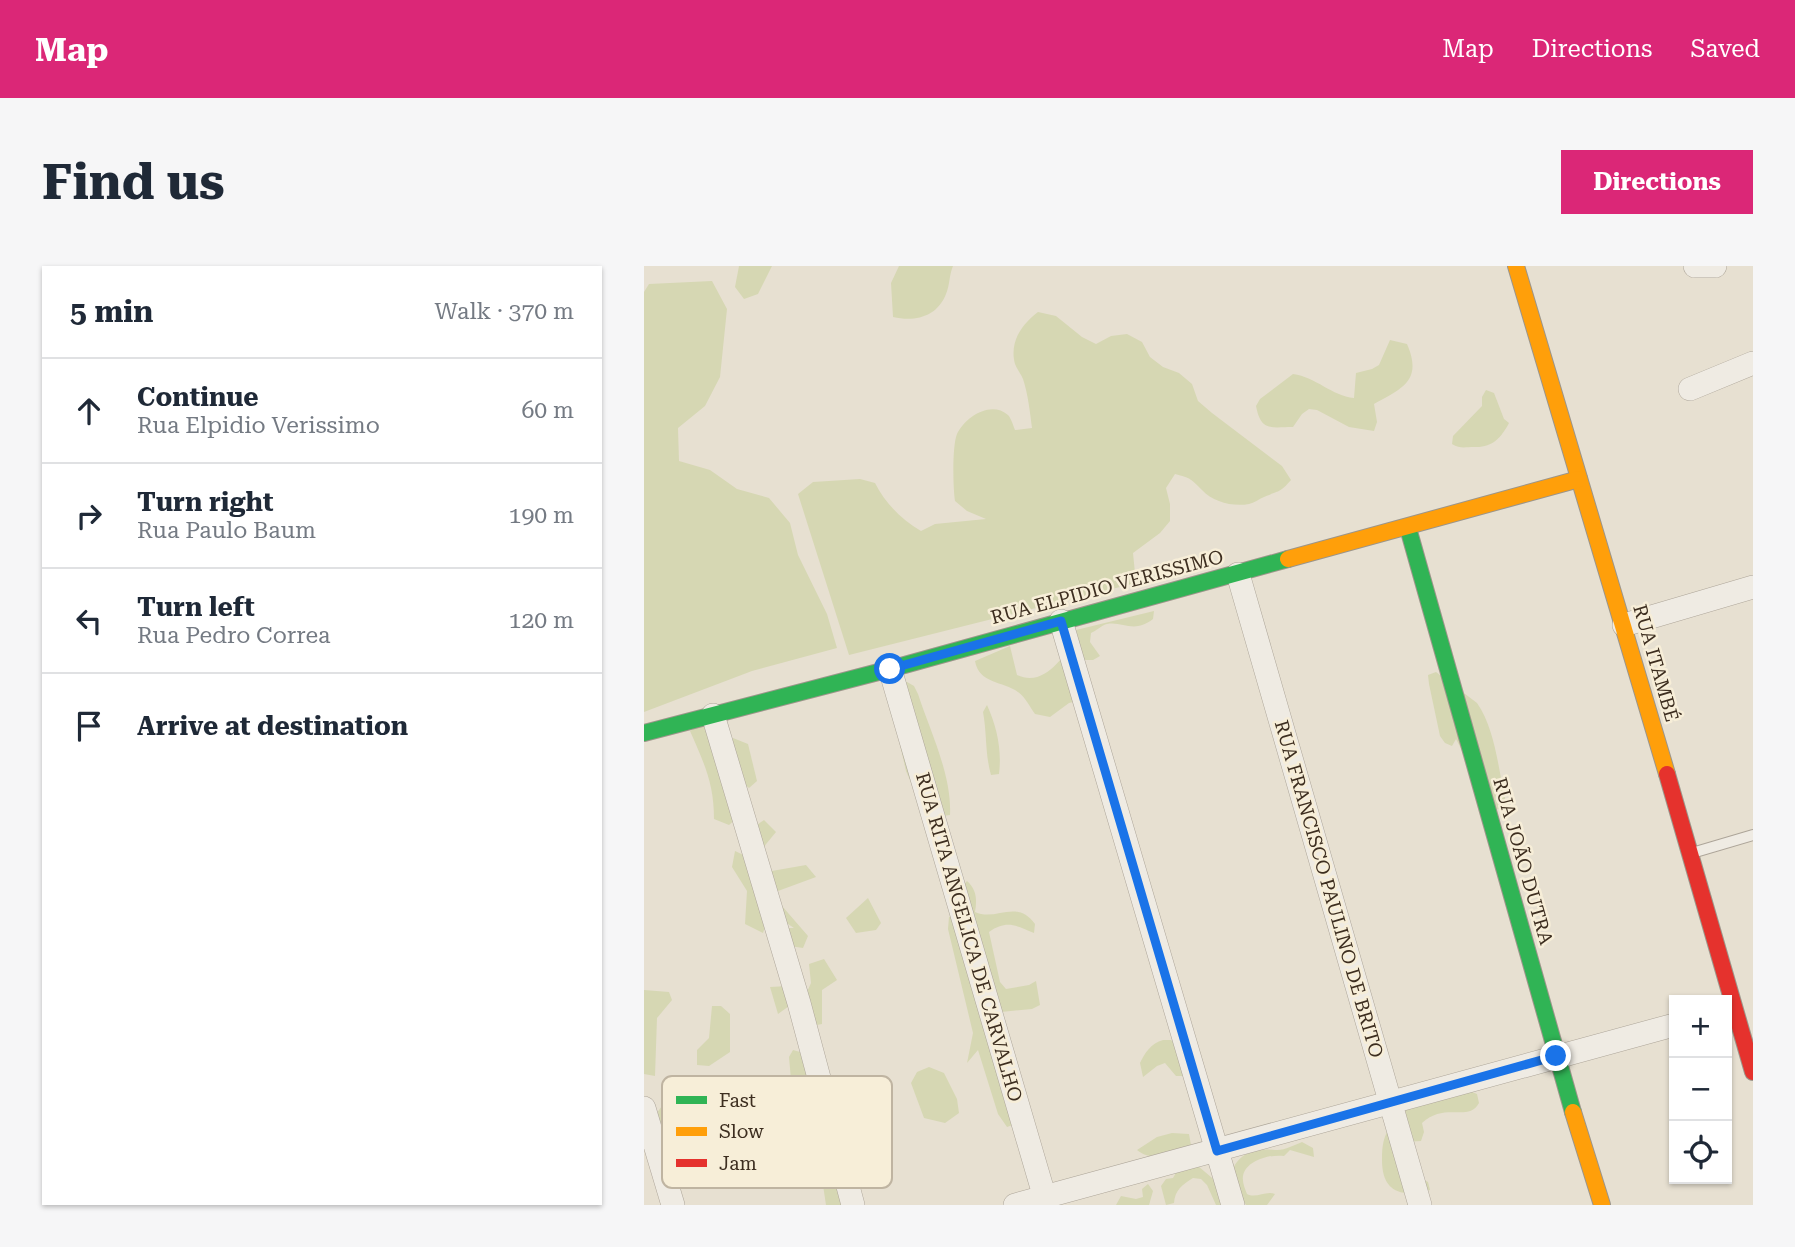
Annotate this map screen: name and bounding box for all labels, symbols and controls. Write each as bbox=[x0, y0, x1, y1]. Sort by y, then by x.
text: Map bbox=[35, 30, 109, 69]
text: Map bbox=[1442, 35, 1494, 63]
text: Directions bbox=[1532, 35, 1652, 63]
text: Saved bbox=[1690, 35, 1760, 63]
button: Directions bbox=[1561, 150, 1753, 214]
text: Find us bbox=[42, 154, 225, 211]
text: 5 min bbox=[70, 294, 153, 329]
text: Walk · 370 m bbox=[435, 298, 574, 325]
text: Continue bbox=[137, 382, 259, 412]
icon: ahead bbox=[70, 392, 108, 430]
text: 60 m bbox=[521, 397, 574, 424]
text: Rua Elpidio Verissimo bbox=[137, 412, 380, 439]
text: Turn right bbox=[137, 487, 273, 517]
icon: right bbox=[70, 497, 108, 535]
text: 190 m bbox=[509, 502, 574, 529]
text: Rua Paulo Baum bbox=[137, 517, 316, 544]
street label: RUA ELPIDIO VERISSIMO bbox=[988, 545, 1226, 629]
text: Turn left bbox=[137, 592, 255, 622]
icon: left bbox=[70, 602, 108, 640]
street label: RUA ITAMBÉ bbox=[1628, 602, 1684, 724]
text: 120 m bbox=[509, 607, 574, 634]
text: Rua Pedro Correa bbox=[137, 622, 330, 649]
route start bbox=[874, 653, 905, 684]
icon: arrive bbox=[70, 707, 108, 745]
text: Arrive at destination bbox=[137, 711, 408, 741]
street label: RUA FRANCISCO PAULINO DE BRITO bbox=[1270, 718, 1388, 1060]
street label: RUA RITA ANGELICA DE CARVALHO bbox=[911, 770, 1027, 1104]
street label: RUA JOÃO DUTRA bbox=[1488, 775, 1558, 948]
map controls bbox=[1669, 995, 1732, 1184]
button: + bbox=[1669, 995, 1732, 1058]
route end bbox=[1540, 1040, 1571, 1071]
button: − bbox=[1669, 1058, 1732, 1121]
legend bbox=[662, 1076, 892, 1188]
text: Fast bbox=[719, 1089, 756, 1112]
text: Slow bbox=[719, 1120, 764, 1143]
button: locate bbox=[1669, 1121, 1732, 1184]
text: Jam bbox=[719, 1152, 757, 1175]

